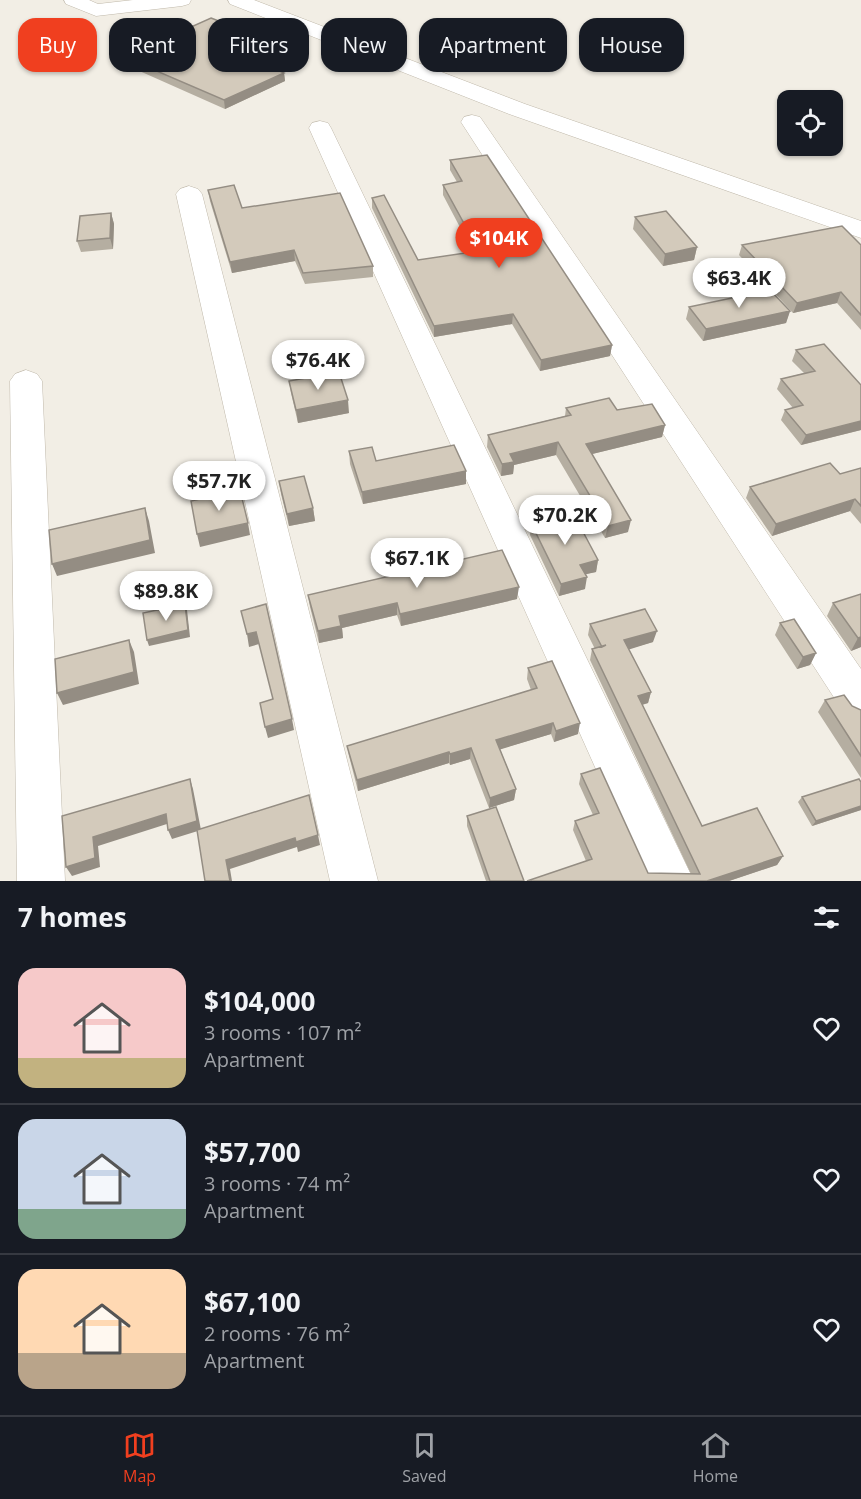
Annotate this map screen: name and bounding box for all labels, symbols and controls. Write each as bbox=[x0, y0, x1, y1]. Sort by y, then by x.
chip: Buy bbox=[18, 18, 97, 72]
chip: Rent bbox=[109, 18, 196, 72]
chip: Filters bbox=[208, 18, 309, 72]
chip: New bbox=[321, 18, 407, 72]
chip: Apartment bbox=[419, 18, 567, 72]
chip: House bbox=[579, 18, 684, 72]
map controls bbox=[777, 90, 843, 156]
button: locate bbox=[777, 90, 843, 156]
pin: $104K bbox=[457, 218, 541, 269]
text: $104K bbox=[469, 224, 529, 251]
pin: $63.4K bbox=[690, 258, 788, 309]
text: $63.4K bbox=[707, 264, 771, 291]
pin: $76.4K bbox=[269, 340, 367, 391]
text: $76.4K bbox=[286, 346, 350, 373]
pin: $57.7K bbox=[170, 461, 268, 512]
text: $57.7K bbox=[187, 467, 251, 494]
pin: $70.2K bbox=[516, 495, 614, 546]
text: $70.2K bbox=[533, 501, 597, 528]
pin: $67.1K bbox=[368, 538, 466, 589]
text: $67.1K bbox=[385, 544, 449, 571]
pin: $89.8K bbox=[117, 571, 215, 622]
text: $89.8K bbox=[134, 577, 198, 604]
text: 7 homes bbox=[18, 899, 127, 935]
icon: filters bbox=[810, 901, 843, 934]
text: $104,000 bbox=[204, 983, 315, 1019]
icon: home bbox=[66, 992, 138, 1064]
icon: heart bbox=[810, 1012, 843, 1045]
text: 3 rooms · 107 m² bbox=[204, 1019, 362, 1046]
text: Apartment bbox=[204, 1046, 304, 1073]
text: $57,700 bbox=[204, 1134, 301, 1170]
icon: home bbox=[66, 1143, 138, 1215]
icon: heart bbox=[810, 1163, 843, 1196]
text: 3 rooms · 74 m² bbox=[204, 1170, 350, 1197]
text: Apartment bbox=[204, 1197, 304, 1224]
text: $67,100 bbox=[204, 1284, 301, 1320]
icon: home bbox=[66, 1293, 138, 1365]
icon: heart bbox=[810, 1313, 843, 1346]
text: 2 rooms · 76 m² bbox=[204, 1320, 350, 1347]
text: Apartment bbox=[204, 1347, 304, 1374]
tab: Map bbox=[123, 1429, 156, 1487]
tab: Saved bbox=[402, 1429, 447, 1487]
tab: Home bbox=[693, 1429, 738, 1487]

